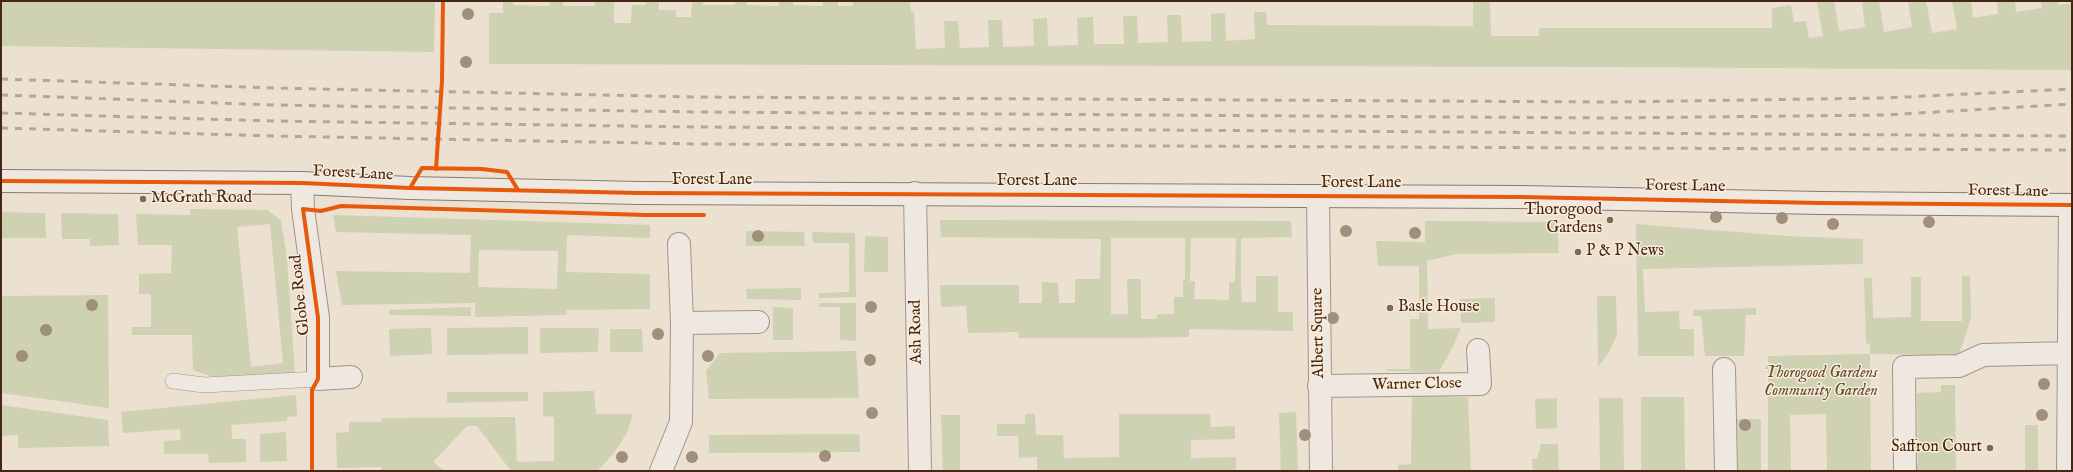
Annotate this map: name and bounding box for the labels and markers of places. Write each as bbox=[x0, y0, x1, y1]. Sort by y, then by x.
place label: McGrath Road bbox=[151, 189, 252, 209]
marker: McGrath Road bbox=[138, 194, 148, 204]
place label: Thorogood Gardens bbox=[1524, 201, 1602, 239]
marker: Thorogood Gardens bbox=[1605, 215, 1615, 225]
place label: P & P News bbox=[1586, 242, 1664, 262]
marker: P & P News bbox=[1573, 247, 1583, 257]
place label: Basle House bbox=[1398, 298, 1480, 318]
marker: Basle House bbox=[1385, 303, 1395, 313]
place label: Saffron Court bbox=[1891, 438, 1982, 458]
marker: Saffron Court bbox=[1985, 443, 1995, 453]

